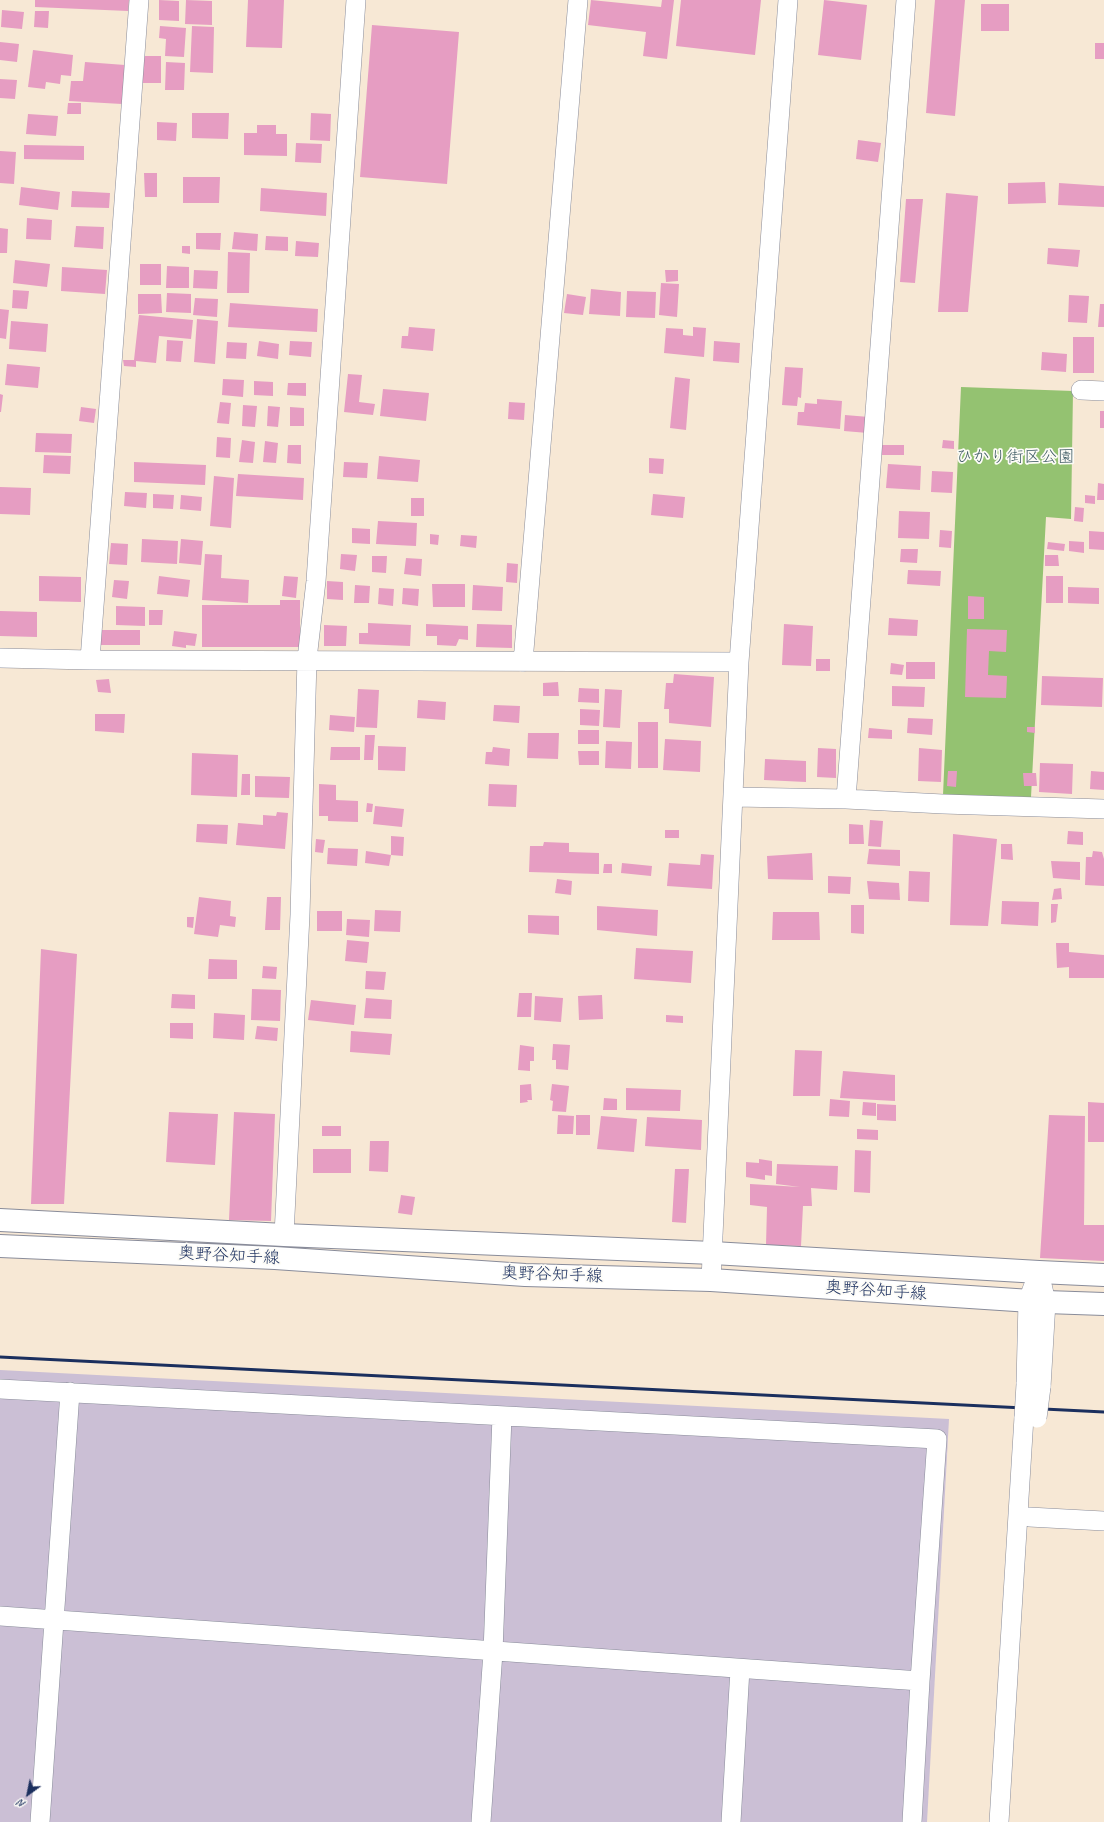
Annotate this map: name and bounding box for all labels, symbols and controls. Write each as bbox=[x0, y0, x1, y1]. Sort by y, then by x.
park label: ひかり街区公園 bbox=[956, 448, 1074, 468]
street label: 奥野谷知手線 bbox=[178, 1243, 280, 1269]
street label: 奥野谷知手線 bbox=[501, 1263, 603, 1287]
street label: 奥野谷知手線 bbox=[824, 1277, 928, 1305]
north arrow bbox=[8, 1774, 48, 1814]
text: N bbox=[15, 1796, 28, 1812]

